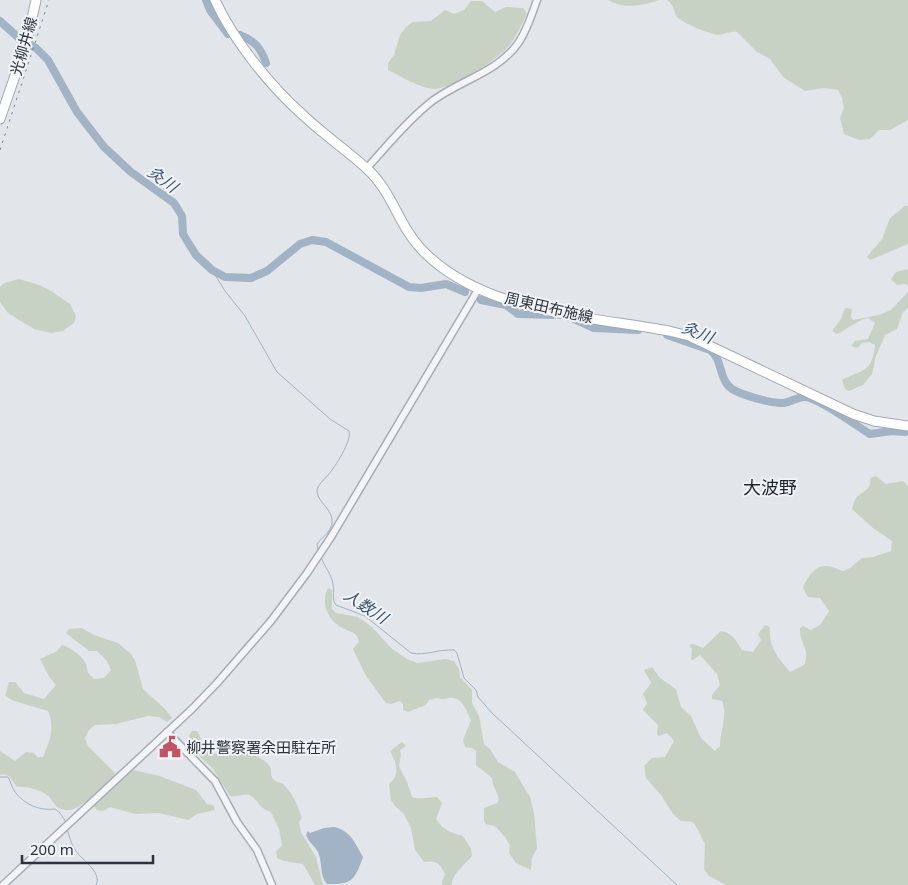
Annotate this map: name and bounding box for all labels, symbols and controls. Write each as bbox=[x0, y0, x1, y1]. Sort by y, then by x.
street label: 光柳井線 bbox=[5, 14, 41, 78]
water label: 灸川 bbox=[144, 161, 184, 198]
street label: 周東田布施線 bbox=[503, 287, 595, 327]
water label: 灸川 bbox=[679, 316, 719, 349]
district label: 大波野 bbox=[743, 475, 797, 499]
water label: 人数川 bbox=[340, 584, 394, 629]
public building icon: 柳井警察署余田駐在所 bbox=[157, 734, 183, 760]
place label: 柳井警察署余田駐在所 bbox=[186, 737, 336, 757]
scale bar bbox=[22, 832, 154, 864]
text: 200 m bbox=[30, 839, 74, 859]

